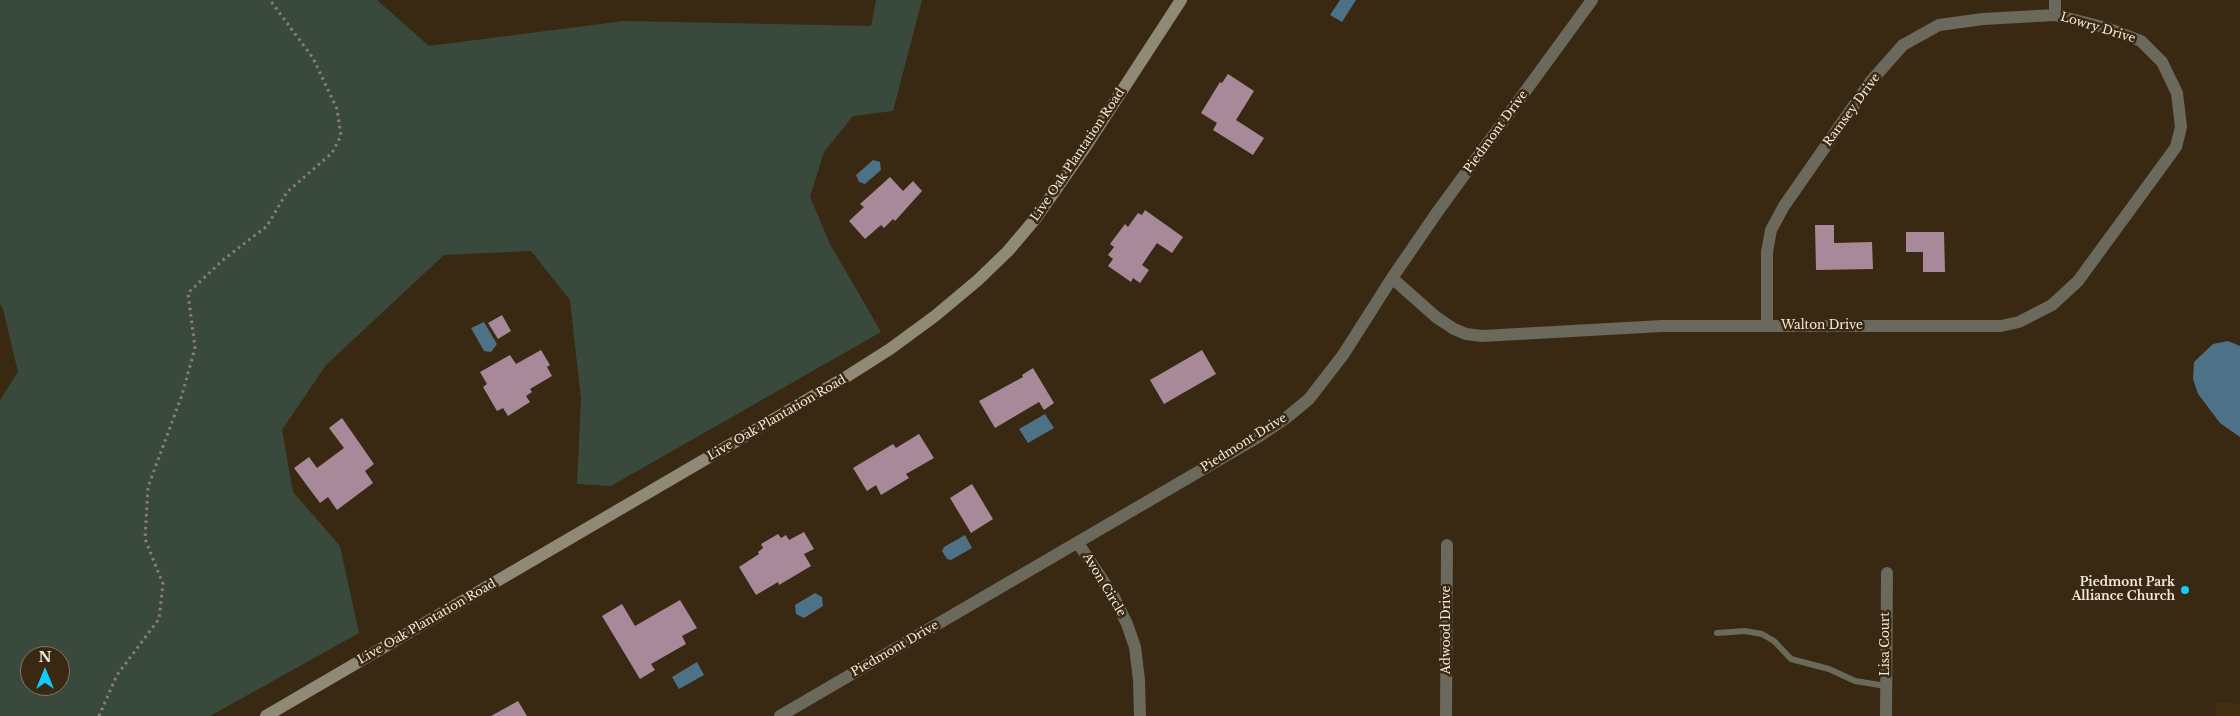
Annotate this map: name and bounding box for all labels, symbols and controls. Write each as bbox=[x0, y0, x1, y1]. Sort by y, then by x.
street label: Lowry Drive bbox=[2059, 10, 2137, 46]
street label: Ramsey Drive bbox=[1821, 71, 1883, 149]
street label: Live Oak Plantation Road bbox=[1028, 86, 1128, 224]
street label: Piedmont Drive bbox=[1461, 88, 1531, 176]
street label: Walton Drive bbox=[1781, 319, 1863, 333]
street label: Live Oak Plantation Road bbox=[705, 372, 849, 464]
street label: Piedmont Drive bbox=[1198, 411, 1290, 475]
street label: Avon Circle bbox=[1079, 551, 1129, 619]
street label: Live Oak Plantation Road bbox=[355, 576, 499, 668]
place label: Piedmont Park Alliance Church bbox=[2072, 576, 2175, 604]
marker: Piedmont Park Alliance Church bbox=[2179, 584, 2191, 596]
street label: Adwood Drive bbox=[1440, 586, 1454, 674]
street label: Lisa Court bbox=[1879, 612, 1893, 676]
street label: Piedmont Drive bbox=[849, 618, 941, 680]
north arrow bbox=[20, 646, 70, 696]
text: N bbox=[38, 648, 52, 666]

